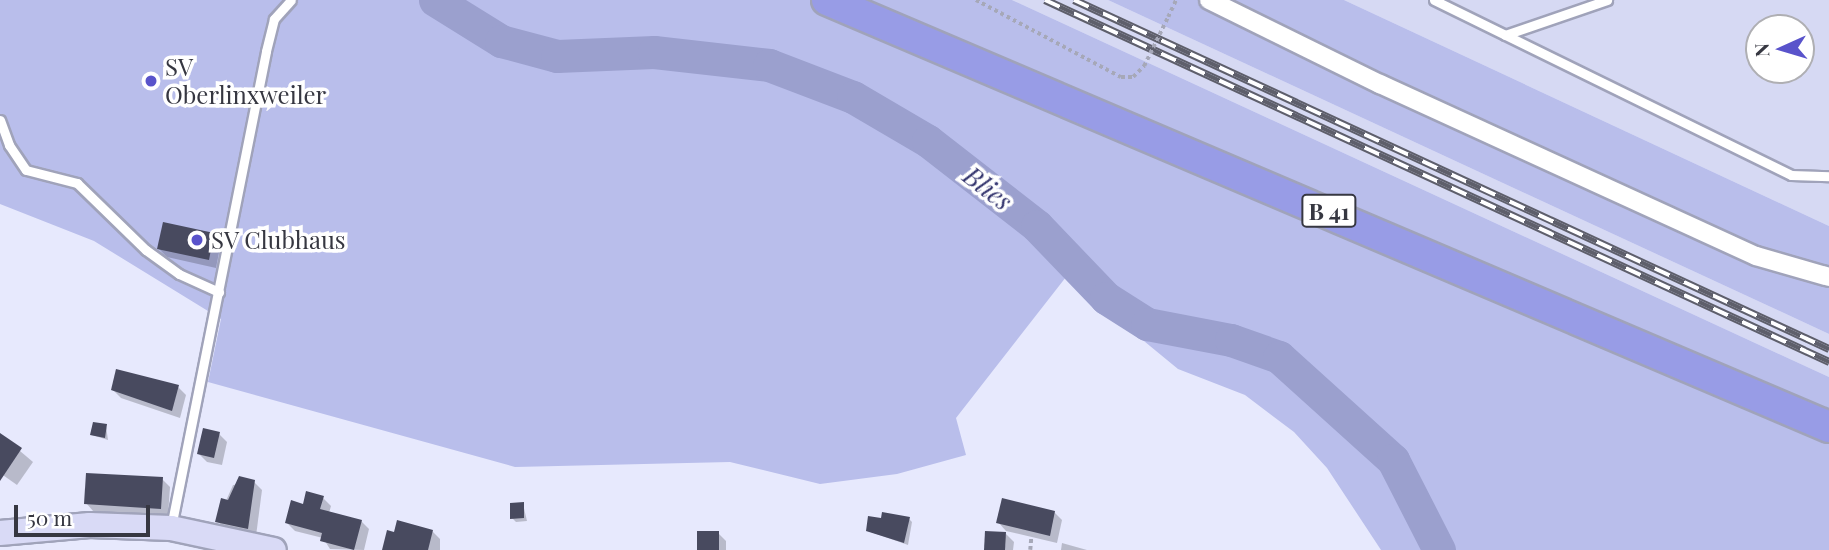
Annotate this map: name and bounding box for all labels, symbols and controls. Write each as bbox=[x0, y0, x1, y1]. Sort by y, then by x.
north arrow bbox=[1745, 14, 1815, 84]
text: N bbox=[1748, 43, 1774, 58]
place label: SV Oberlinxweiler bbox=[165, 53, 326, 109]
marker: SV Oberlinxweiler bbox=[143, 73, 159, 89]
water label: Blies bbox=[958, 160, 1018, 216]
road number: B 41 bbox=[1301, 192, 1357, 230]
place label: SV Clubhaus bbox=[211, 226, 346, 254]
marker: SV Clubhaus bbox=[189, 232, 205, 248]
scale bar bbox=[18, 490, 154, 534]
text: 50 m bbox=[27, 503, 72, 531]

